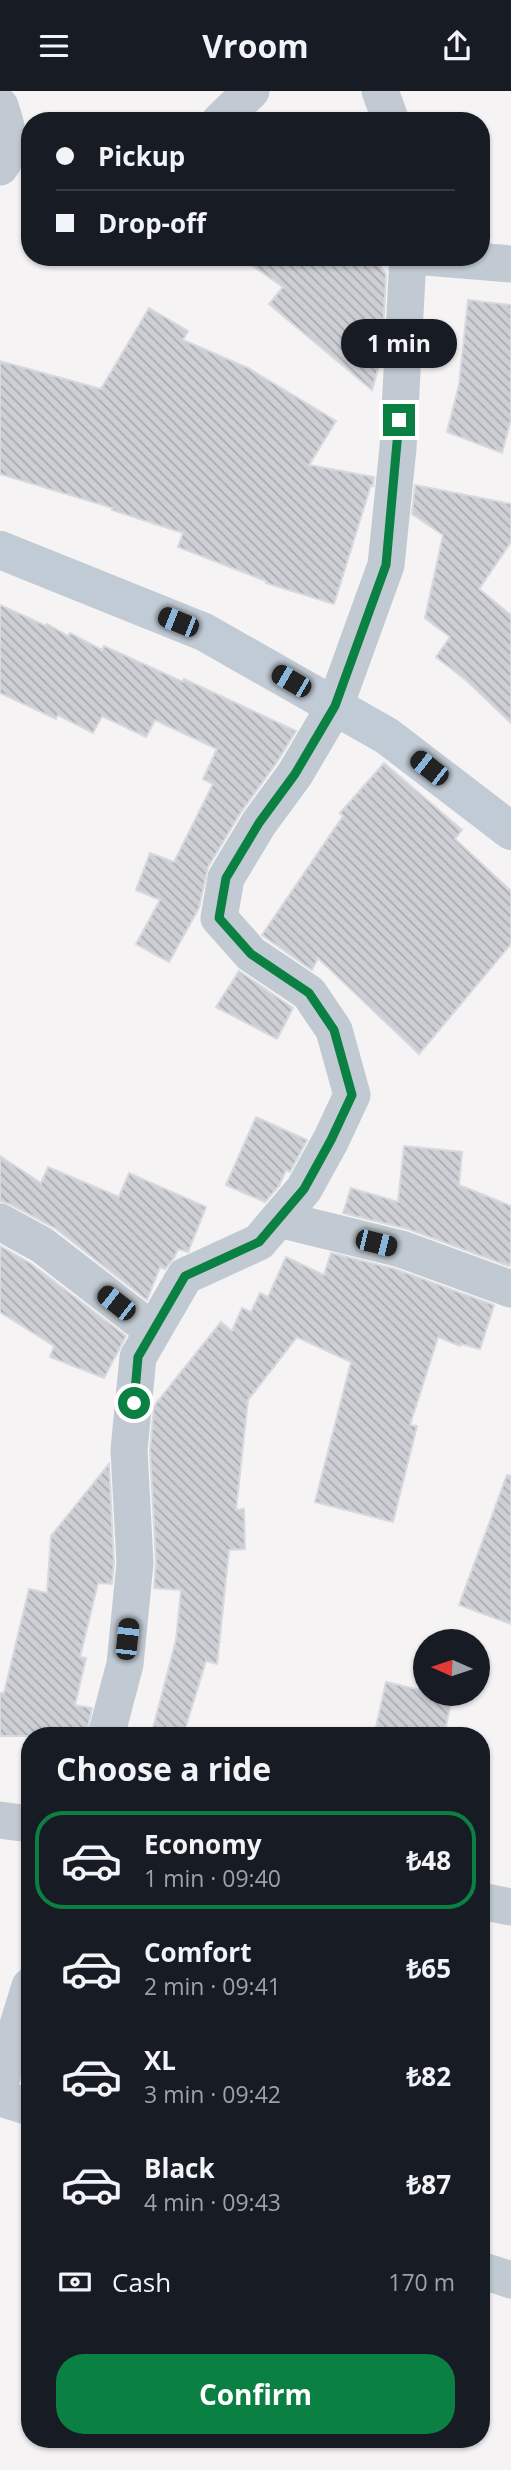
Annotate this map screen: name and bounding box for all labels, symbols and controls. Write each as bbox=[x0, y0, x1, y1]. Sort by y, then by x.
text: Vroom bbox=[202, 24, 309, 67]
icon: menu bbox=[35, 27, 73, 65]
icon: share bbox=[438, 27, 476, 65]
text: Pickup bbox=[98, 138, 185, 174]
text: Drop-off bbox=[98, 205, 206, 241]
callout: 1 min bbox=[341, 319, 457, 367]
text: 1 min bbox=[367, 327, 431, 359]
route end bbox=[383, 404, 415, 436]
car bbox=[155, 604, 202, 640]
car bbox=[268, 661, 315, 701]
car bbox=[406, 747, 453, 789]
car bbox=[354, 1228, 399, 1258]
car bbox=[93, 1282, 140, 1324]
route start bbox=[118, 1387, 150, 1419]
car bbox=[115, 1617, 140, 1661]
north arrow bbox=[413, 1629, 490, 1706]
map controls bbox=[413, 1629, 490, 1706]
text: Choose a ride bbox=[56, 1747, 271, 1790]
text: Economy bbox=[144, 1826, 262, 1862]
icon: car bbox=[60, 1829, 123, 1892]
text: ₺48 bbox=[406, 1842, 451, 1878]
text: 1 min · 09:40 bbox=[144, 1862, 281, 1894]
text: Comfort bbox=[144, 1934, 251, 1970]
icon: car bbox=[60, 1937, 123, 2000]
text: ₺65 bbox=[406, 1950, 451, 1986]
text: 2 min · 09:41 bbox=[144, 1970, 281, 2002]
text: XL bbox=[144, 2042, 176, 2078]
icon: car bbox=[60, 2045, 123, 2108]
text: ₺82 bbox=[406, 2058, 451, 2094]
text: 3 min · 09:42 bbox=[144, 2078, 281, 2110]
text: Black bbox=[144, 2150, 215, 2186]
icon: car bbox=[60, 2153, 123, 2216]
text: ₺87 bbox=[406, 2166, 451, 2202]
text: 4 min · 09:43 bbox=[144, 2186, 281, 2218]
icon: cash bbox=[56, 2263, 94, 2301]
text: Cash bbox=[112, 2264, 171, 2300]
text: 170 m bbox=[388, 2266, 455, 2298]
button: Confirm bbox=[56, 2354, 455, 2434]

